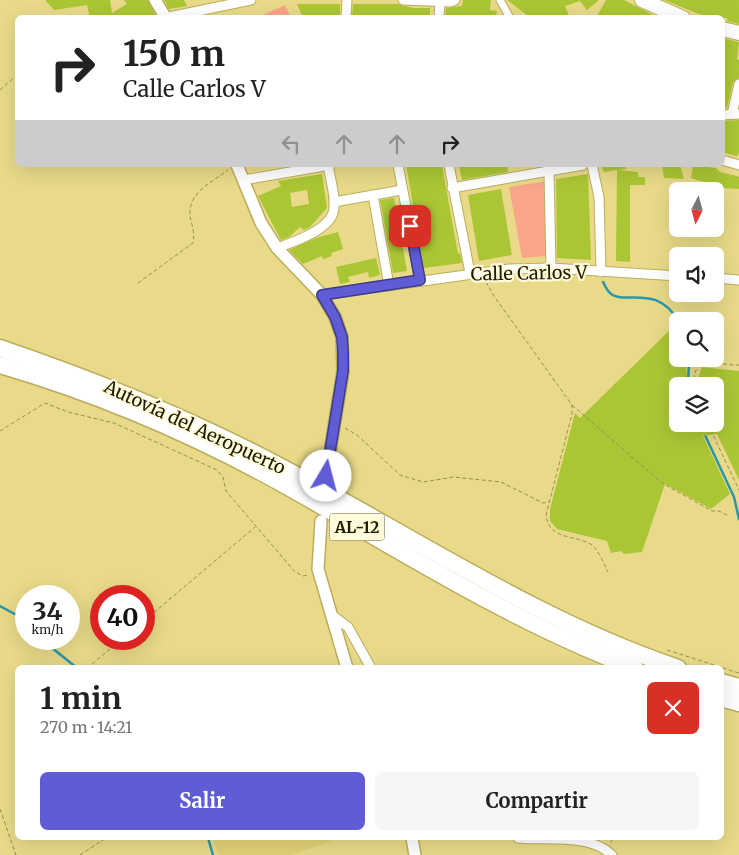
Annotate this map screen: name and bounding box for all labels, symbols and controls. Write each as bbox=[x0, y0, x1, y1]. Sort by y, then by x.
text: 150 m bbox=[123, 32, 225, 76]
icon: right bbox=[40, 35, 105, 100]
text: Calle Carlos V bbox=[123, 75, 266, 103]
icon: left bbox=[277, 130, 305, 158]
icon: ahead bbox=[330, 130, 358, 158]
icon: ahead bbox=[383, 130, 411, 158]
icon: right bbox=[436, 130, 464, 158]
north arrow bbox=[669, 182, 724, 238]
map controls bbox=[669, 182, 724, 432]
pin bbox=[389, 205, 431, 247]
icon: arrive bbox=[396, 212, 424, 240]
button: sound bbox=[669, 247, 724, 302]
street label: Calle Carlos V bbox=[470, 260, 589, 286]
button: search bbox=[669, 312, 724, 367]
street label: Autovía del Aeropuerto bbox=[100, 374, 289, 479]
button: layers bbox=[669, 377, 724, 432]
position arrow bbox=[299, 449, 351, 501]
road number: AL-12 bbox=[330, 514, 384, 540]
speed limit sign: 40 bbox=[90, 585, 155, 650]
text: 34 bbox=[33, 595, 62, 627]
text: km/h bbox=[32, 622, 63, 637]
text: 1 min bbox=[40, 679, 122, 717]
button: close bbox=[647, 682, 699, 734]
text: 270 m · 14:21 bbox=[40, 717, 132, 737]
button: Salir bbox=[40, 772, 365, 830]
button: Compartir bbox=[375, 772, 699, 830]

